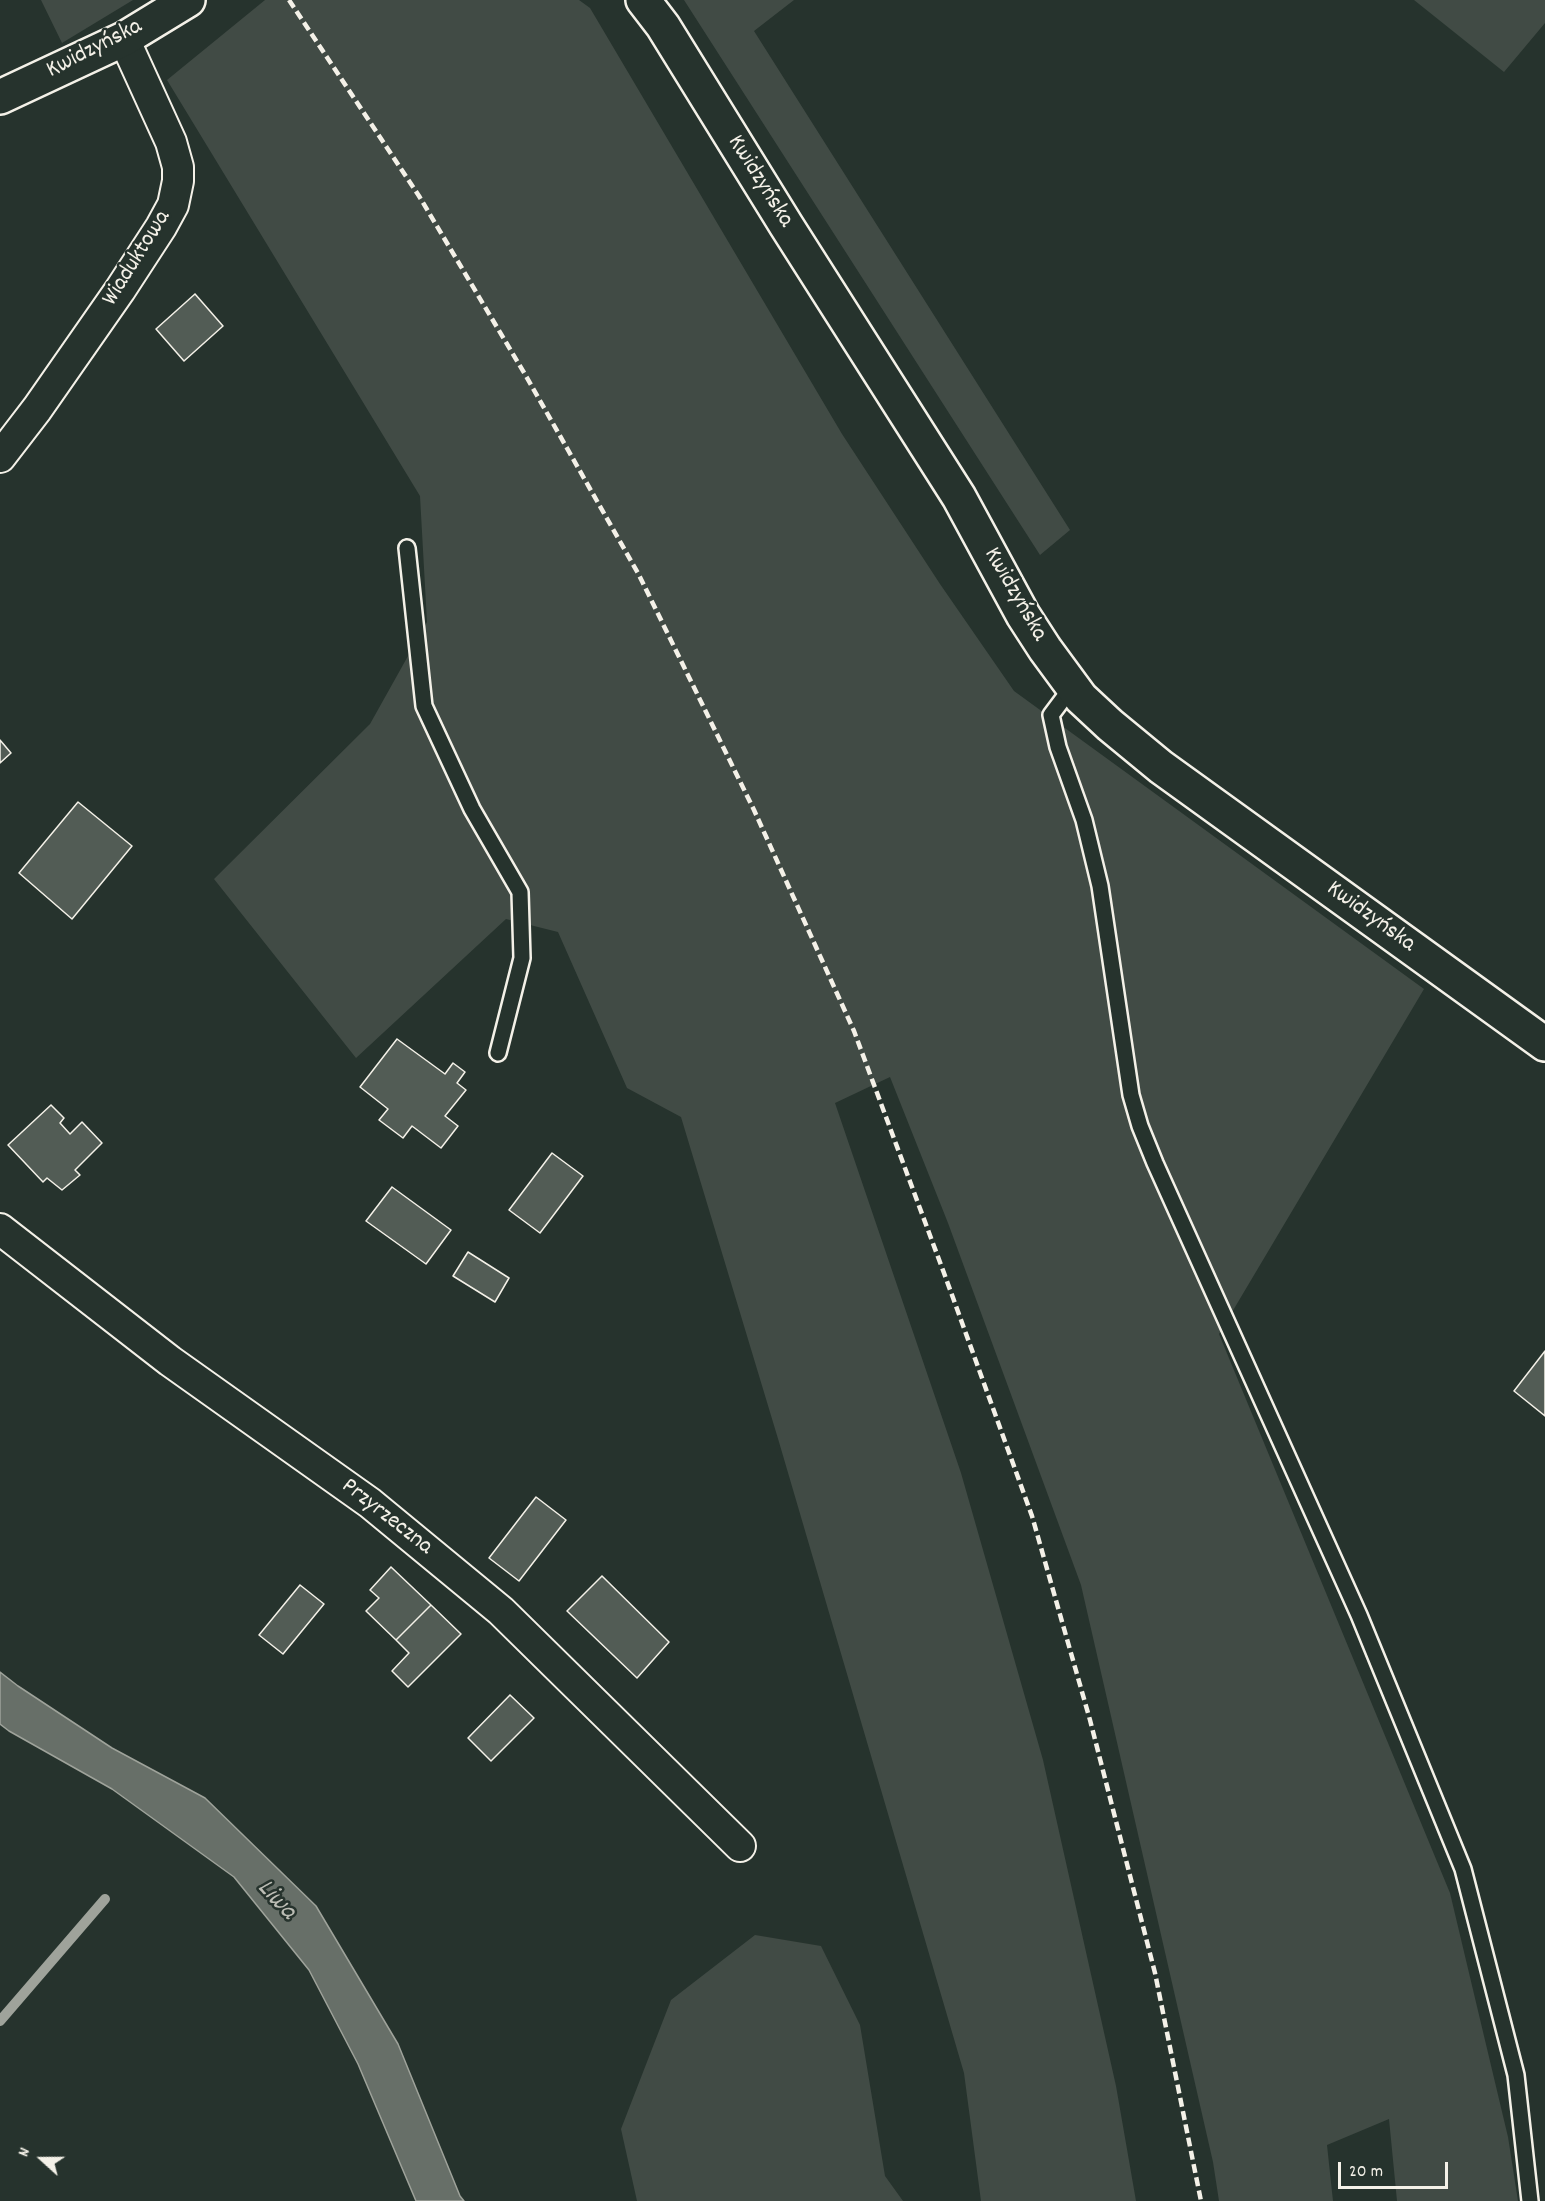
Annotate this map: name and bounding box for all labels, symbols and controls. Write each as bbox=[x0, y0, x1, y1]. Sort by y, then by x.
street label: Kwidzyńska bbox=[42, 14, 148, 86]
street label: Kwidzyńska bbox=[719, 131, 799, 233]
street label: Wiaduktowa bbox=[97, 206, 179, 312]
street label: Kwidzyńska bbox=[976, 543, 1052, 647]
street label: Kwidzyńska bbox=[1320, 876, 1420, 960]
street label: Przyrzeczna bbox=[334, 1473, 438, 1563]
water label: Liwa bbox=[248, 1874, 302, 1928]
north arrow bbox=[12, 2129, 72, 2189]
text: N bbox=[13, 2145, 37, 2160]
scale bar bbox=[1341, 2150, 1450, 2188]
text: 20 m bbox=[1349, 2160, 1383, 2185]

